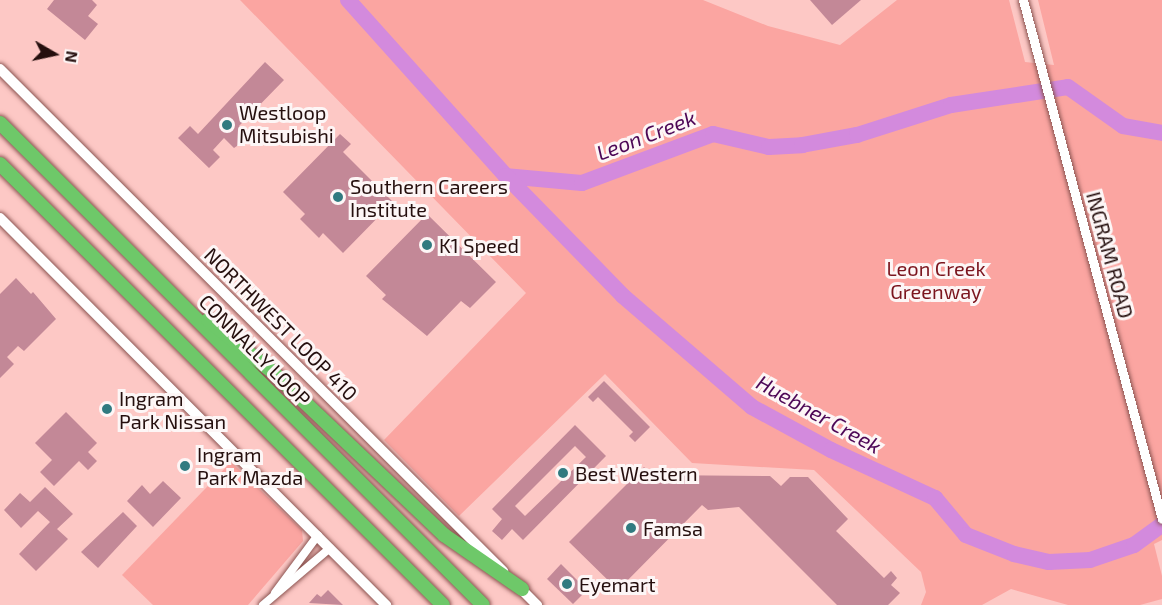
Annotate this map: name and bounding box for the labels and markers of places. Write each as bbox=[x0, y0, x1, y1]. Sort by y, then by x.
place label: Westloop Mitsubishi bbox=[239, 101, 334, 148]
marker: Westloop Mitsubishi bbox=[220, 118, 234, 132]
place label: Southern Careers Institute bbox=[350, 174, 508, 221]
marker: Southern Careers Institute bbox=[331, 190, 345, 204]
place label: K1 Speed bbox=[439, 233, 519, 257]
marker: K1 Speed bbox=[420, 238, 434, 252]
place label: Ingram Park Nissan bbox=[119, 386, 226, 433]
marker: Ingram Park Nissan bbox=[100, 402, 114, 416]
place label: Ingram Park Mazda bbox=[197, 442, 303, 489]
marker: Ingram Park Mazda bbox=[178, 459, 192, 473]
place label: Best Western bbox=[575, 461, 698, 485]
marker: Best Western bbox=[556, 466, 570, 480]
place label: Famsa bbox=[643, 516, 703, 540]
marker: Famsa bbox=[624, 521, 638, 535]
place label: Eyemart bbox=[579, 572, 656, 596]
marker: Eyemart bbox=[560, 577, 574, 591]

